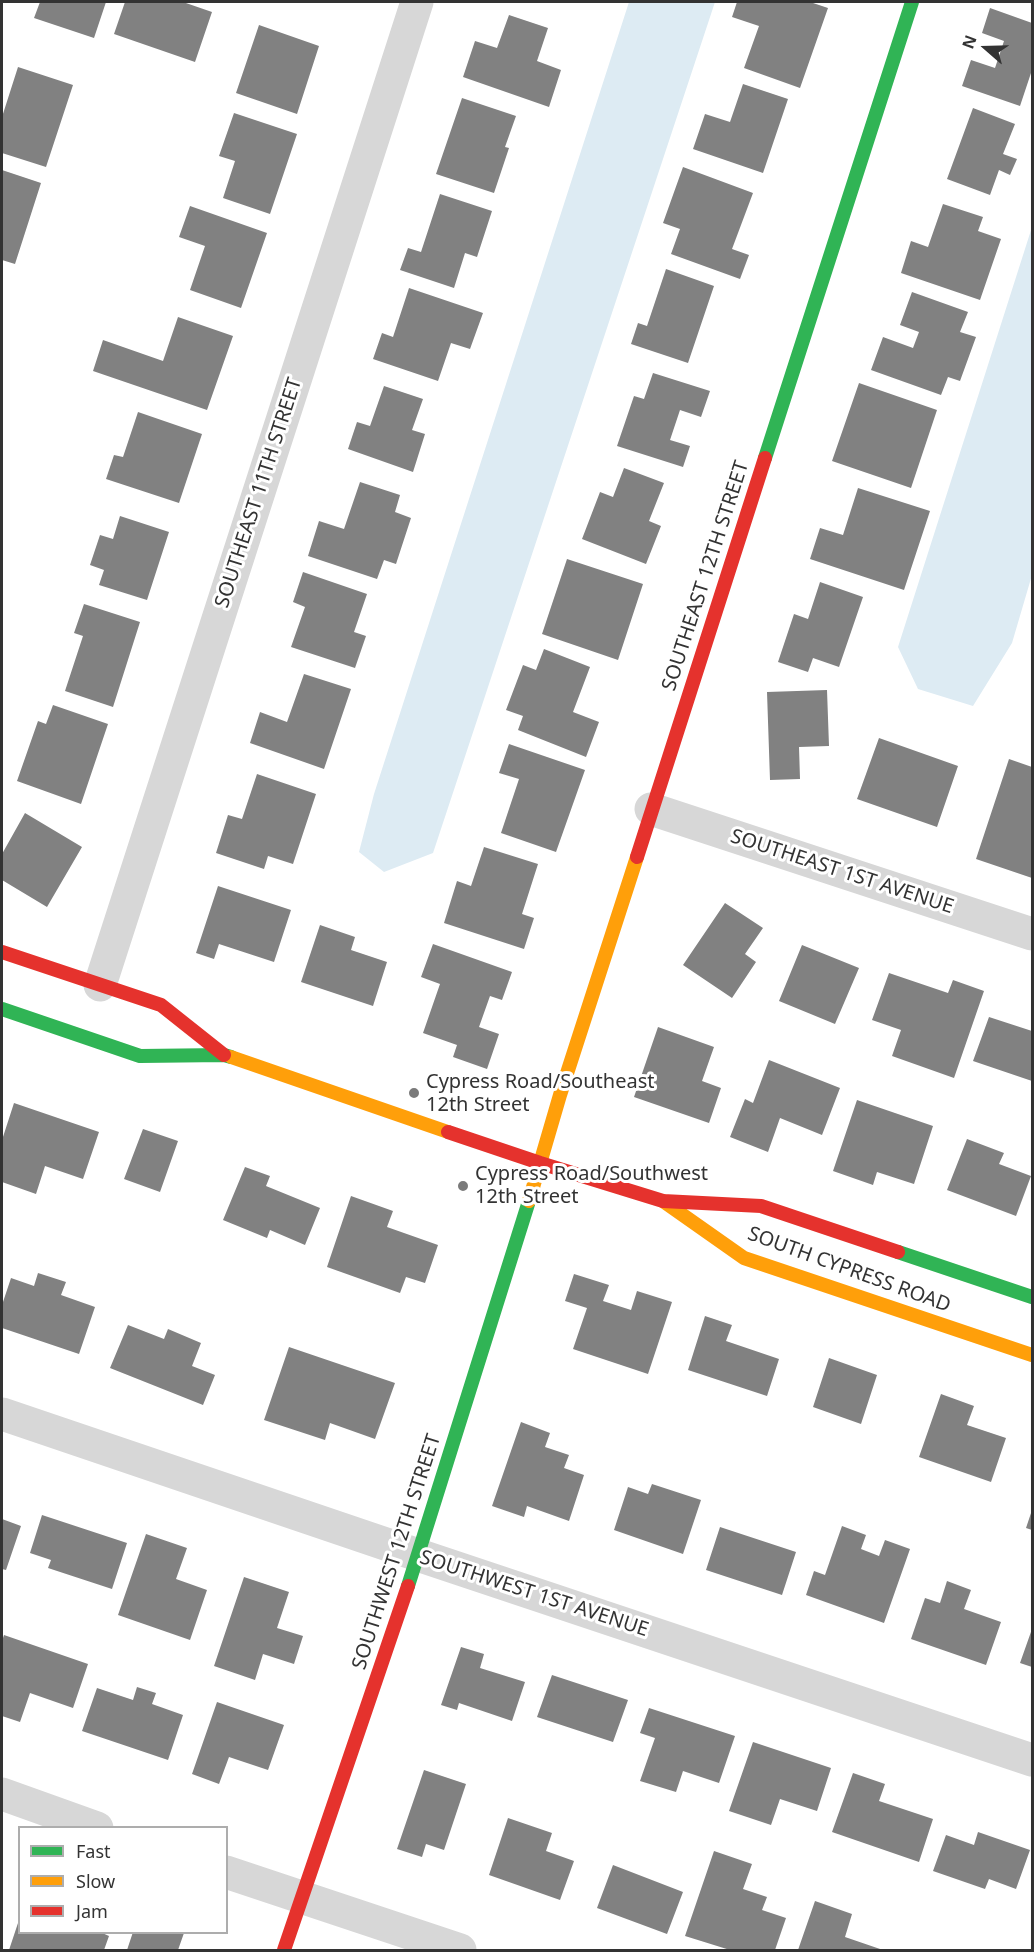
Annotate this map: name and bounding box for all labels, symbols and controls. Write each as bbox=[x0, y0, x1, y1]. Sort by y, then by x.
north arrow bbox=[956, 18, 1016, 78]
text: N bbox=[957, 32, 982, 52]
street label: SOUTHEAST 11TH STREET bbox=[210, 375, 308, 611]
street label: SOUTHEAST 12TH STREET bbox=[657, 458, 755, 694]
street label: SOUTHEAST 1ST AVENUE bbox=[727, 825, 957, 919]
place label: Cypress Road/Southeast 12th Street bbox=[426, 1070, 654, 1117]
marker: Cypress Road/Southeast 12th Street bbox=[407, 1086, 421, 1100]
place label: Cypress Road/Southwest 12th Street bbox=[475, 1162, 708, 1209]
marker: Cypress Road/Southwest 12th Street bbox=[456, 1179, 470, 1193]
street label: SOUTH CYPRESS ROAD bbox=[744, 1222, 954, 1318]
street label: SOUTHWEST 12TH STREET bbox=[348, 1431, 446, 1673]
street label: SOUTHWEST 1ST AVENUE bbox=[417, 1546, 651, 1642]
legend bbox=[18, 1826, 228, 1934]
text: Fast bbox=[76, 1839, 111, 1863]
text: Slow bbox=[76, 1869, 115, 1893]
text: Jam bbox=[76, 1899, 108, 1923]

